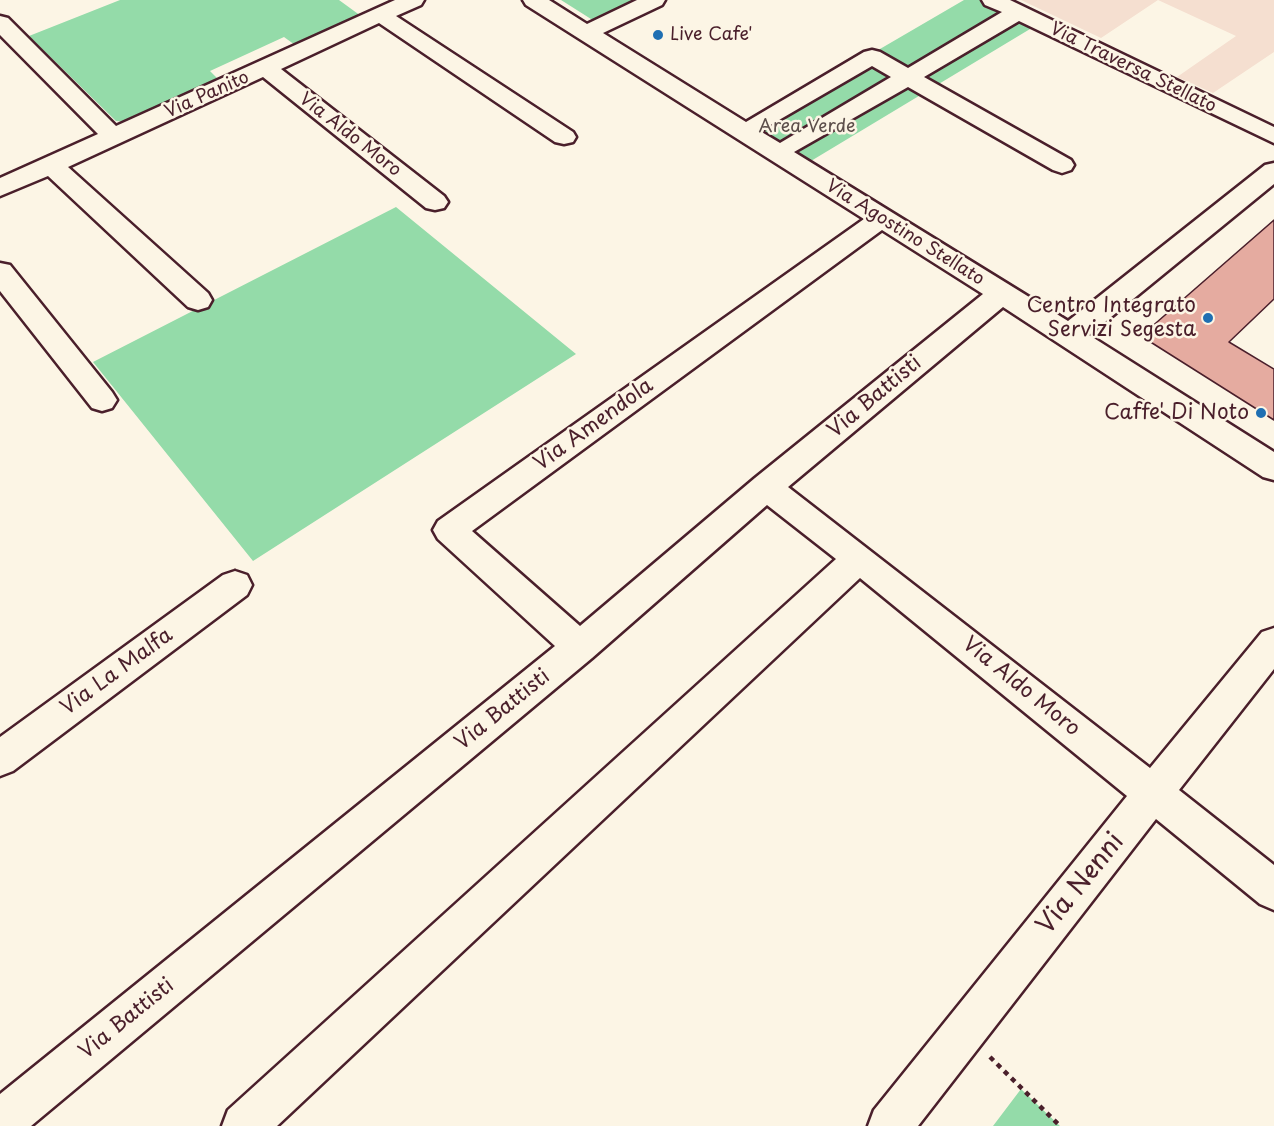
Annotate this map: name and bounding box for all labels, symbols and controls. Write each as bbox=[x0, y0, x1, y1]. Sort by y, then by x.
street label: Via Traversa Stellato bbox=[1046, 18, 1220, 118]
place label: Live Cafe' bbox=[670, 24, 753, 46]
marker: Live Cafe' bbox=[651, 28, 665, 42]
street label: Via Panito bbox=[161, 67, 253, 123]
street label: Via Aldo Moro bbox=[295, 89, 405, 181]
park label: Area Verde bbox=[759, 116, 855, 138]
street label: Via Agostino Stellato bbox=[822, 175, 988, 291]
place label: Centro Integrato Servizi Segesta bbox=[1027, 293, 1196, 343]
marker: Centro Integrato Servizi Segesta bbox=[1201, 311, 1215, 325]
street label: Via Battisti bbox=[823, 351, 927, 443]
street label: Via Amendola bbox=[530, 373, 658, 477]
place label: Caffe' Di Noto bbox=[1104, 400, 1249, 426]
marker: Caffe' Di Noto bbox=[1254, 406, 1268, 420]
street label: Via La Malfa bbox=[56, 623, 178, 721]
street label: Via Aldo Moro bbox=[957, 632, 1085, 742]
street label: Via Battisti bbox=[451, 664, 555, 756]
street label: Via Nenni bbox=[1031, 827, 1131, 941]
street label: Via Battisti bbox=[75, 973, 179, 1065]

